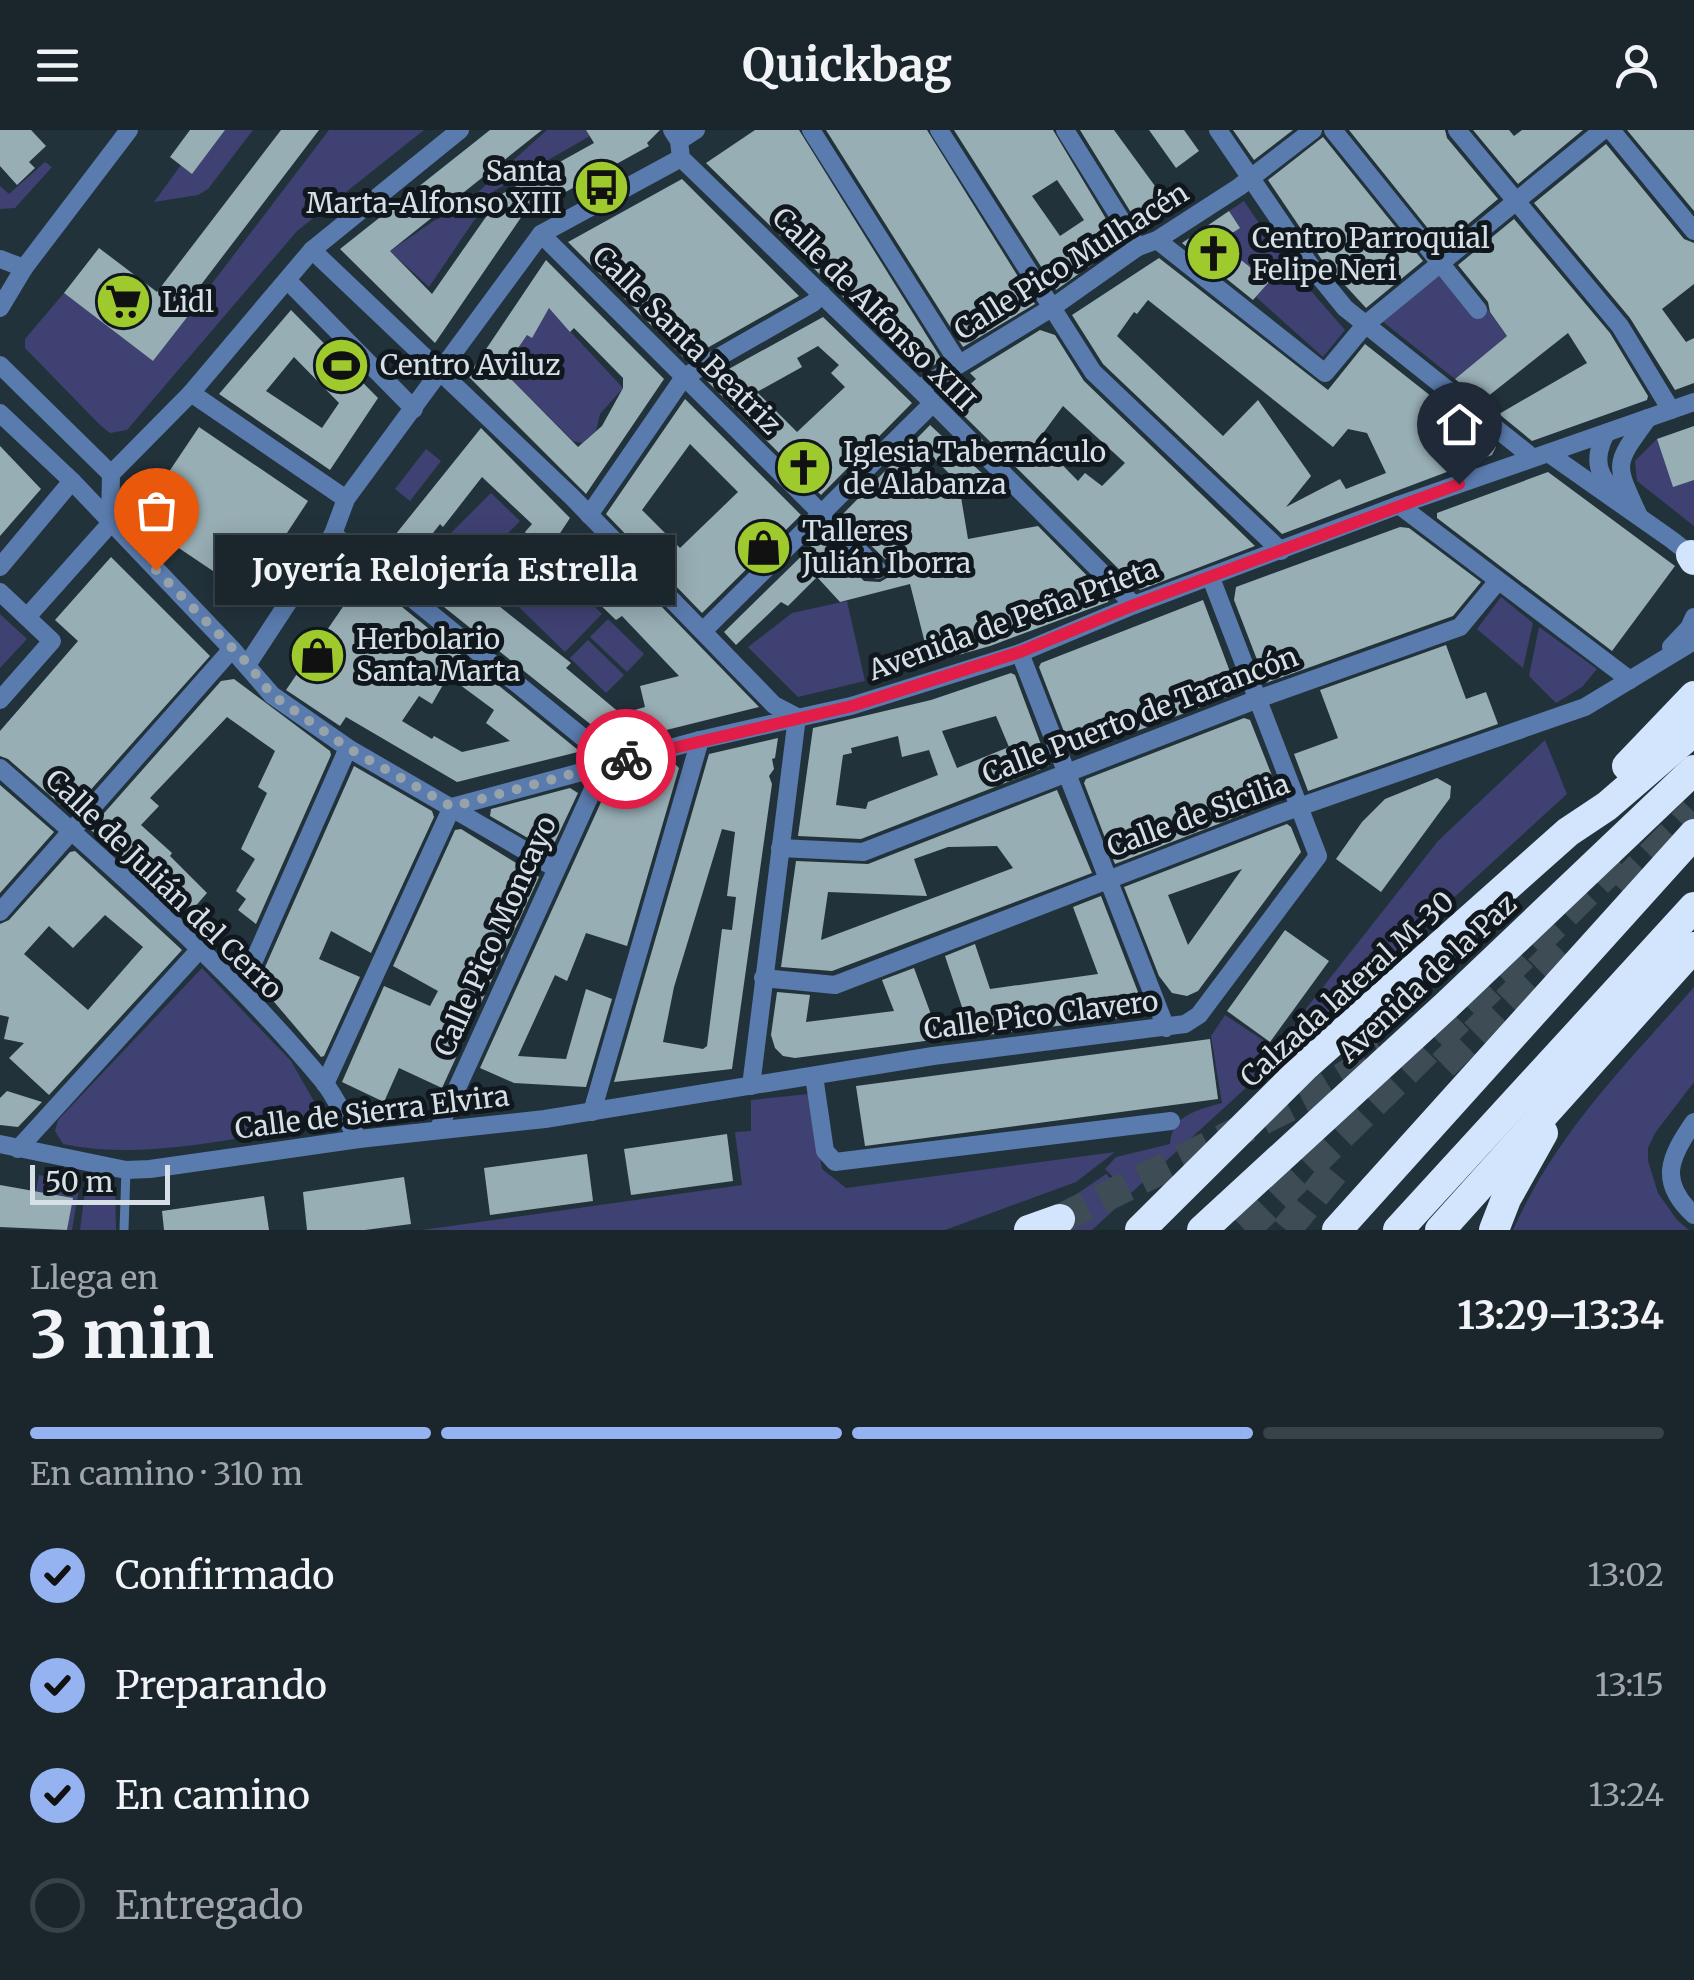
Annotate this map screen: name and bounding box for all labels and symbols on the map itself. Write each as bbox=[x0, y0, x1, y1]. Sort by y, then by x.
place label: Santa Marta-Alfonso XIII bbox=[306, 153, 562, 221]
bus stop icon: Santa Marta-Alfonso XIII bbox=[571, 157, 631, 217]
street label: Calle Pico Mulhacén bbox=[947, 174, 1195, 348]
street label: Calle de Alfonso XIII bbox=[765, 200, 983, 418]
place label: Centro Parroquial Felipe Neri bbox=[1252, 220, 1490, 288]
church icon: Centro Parroquial Felipe Neri bbox=[1183, 224, 1243, 284]
street label: Calle Santa Beatriz bbox=[585, 238, 789, 442]
supermarket icon: Lidl bbox=[93, 272, 153, 332]
place label: Lidl bbox=[162, 284, 214, 320]
sports icon: Centro Aviluz bbox=[311, 335, 371, 395]
place label: Centro Aviluz bbox=[380, 347, 561, 383]
pin bbox=[1417, 382, 1502, 485]
place label: Iglesia Tabernáculo de Alabanza bbox=[843, 434, 1106, 502]
church icon: Iglesia Tabernáculo de Alabanza bbox=[774, 438, 834, 498]
pin bbox=[114, 468, 199, 571]
place label: Talleres Julián Iborra bbox=[801, 513, 971, 581]
shop icon: Talleres Julián Iborra bbox=[733, 517, 793, 577]
callout: Joyería Relojería Estrella bbox=[216, 535, 676, 605]
street label: Avenida de Peña Prieta bbox=[862, 550, 1163, 689]
place label: Herbolario Santa Marta bbox=[356, 621, 521, 689]
shop icon: Herbolario Santa Marta bbox=[287, 625, 347, 685]
street label: Calle Puerto de Tarancón bbox=[977, 638, 1303, 792]
courier bbox=[576, 709, 676, 809]
street label: Calle de Julián del Cerro bbox=[38, 761, 290, 1007]
street label: Calle de Sicilia bbox=[1102, 765, 1294, 865]
street label: Calle Pico Moncayo bbox=[426, 810, 564, 1062]
street label: Calzada lateral M-30 bbox=[1233, 883, 1461, 1095]
street label: Avenida de la Paz bbox=[1330, 886, 1524, 1071]
street label: Calle Pico Clavero bbox=[922, 983, 1160, 1047]
street label: Calle de Sierra Elvira bbox=[233, 1077, 511, 1147]
scale bar bbox=[30, 1160, 170, 1204]

